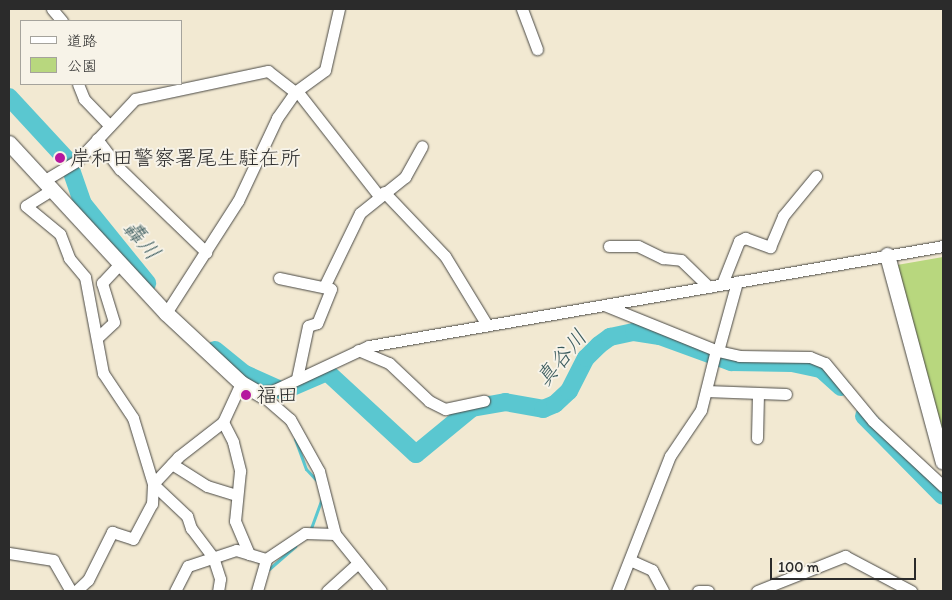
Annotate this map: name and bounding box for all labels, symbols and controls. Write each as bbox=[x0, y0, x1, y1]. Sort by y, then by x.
legend bbox=[20, 20, 182, 85]
text: 道路 bbox=[67, 32, 97, 50]
text: 公園 bbox=[67, 57, 97, 75]
place label: 岸和田警察署尾生駐在所 bbox=[70, 145, 301, 171]
marker: 岸和田警察署尾生駐在所 bbox=[54, 152, 66, 164]
water label: 轟川 bbox=[118, 215, 166, 265]
water label: 真谷川 bbox=[530, 324, 592, 392]
place label: 福田 bbox=[256, 382, 298, 408]
marker: 福田 bbox=[240, 389, 252, 401]
scale bar bbox=[772, 548, 918, 580]
text: 100 m bbox=[778, 558, 819, 576]

